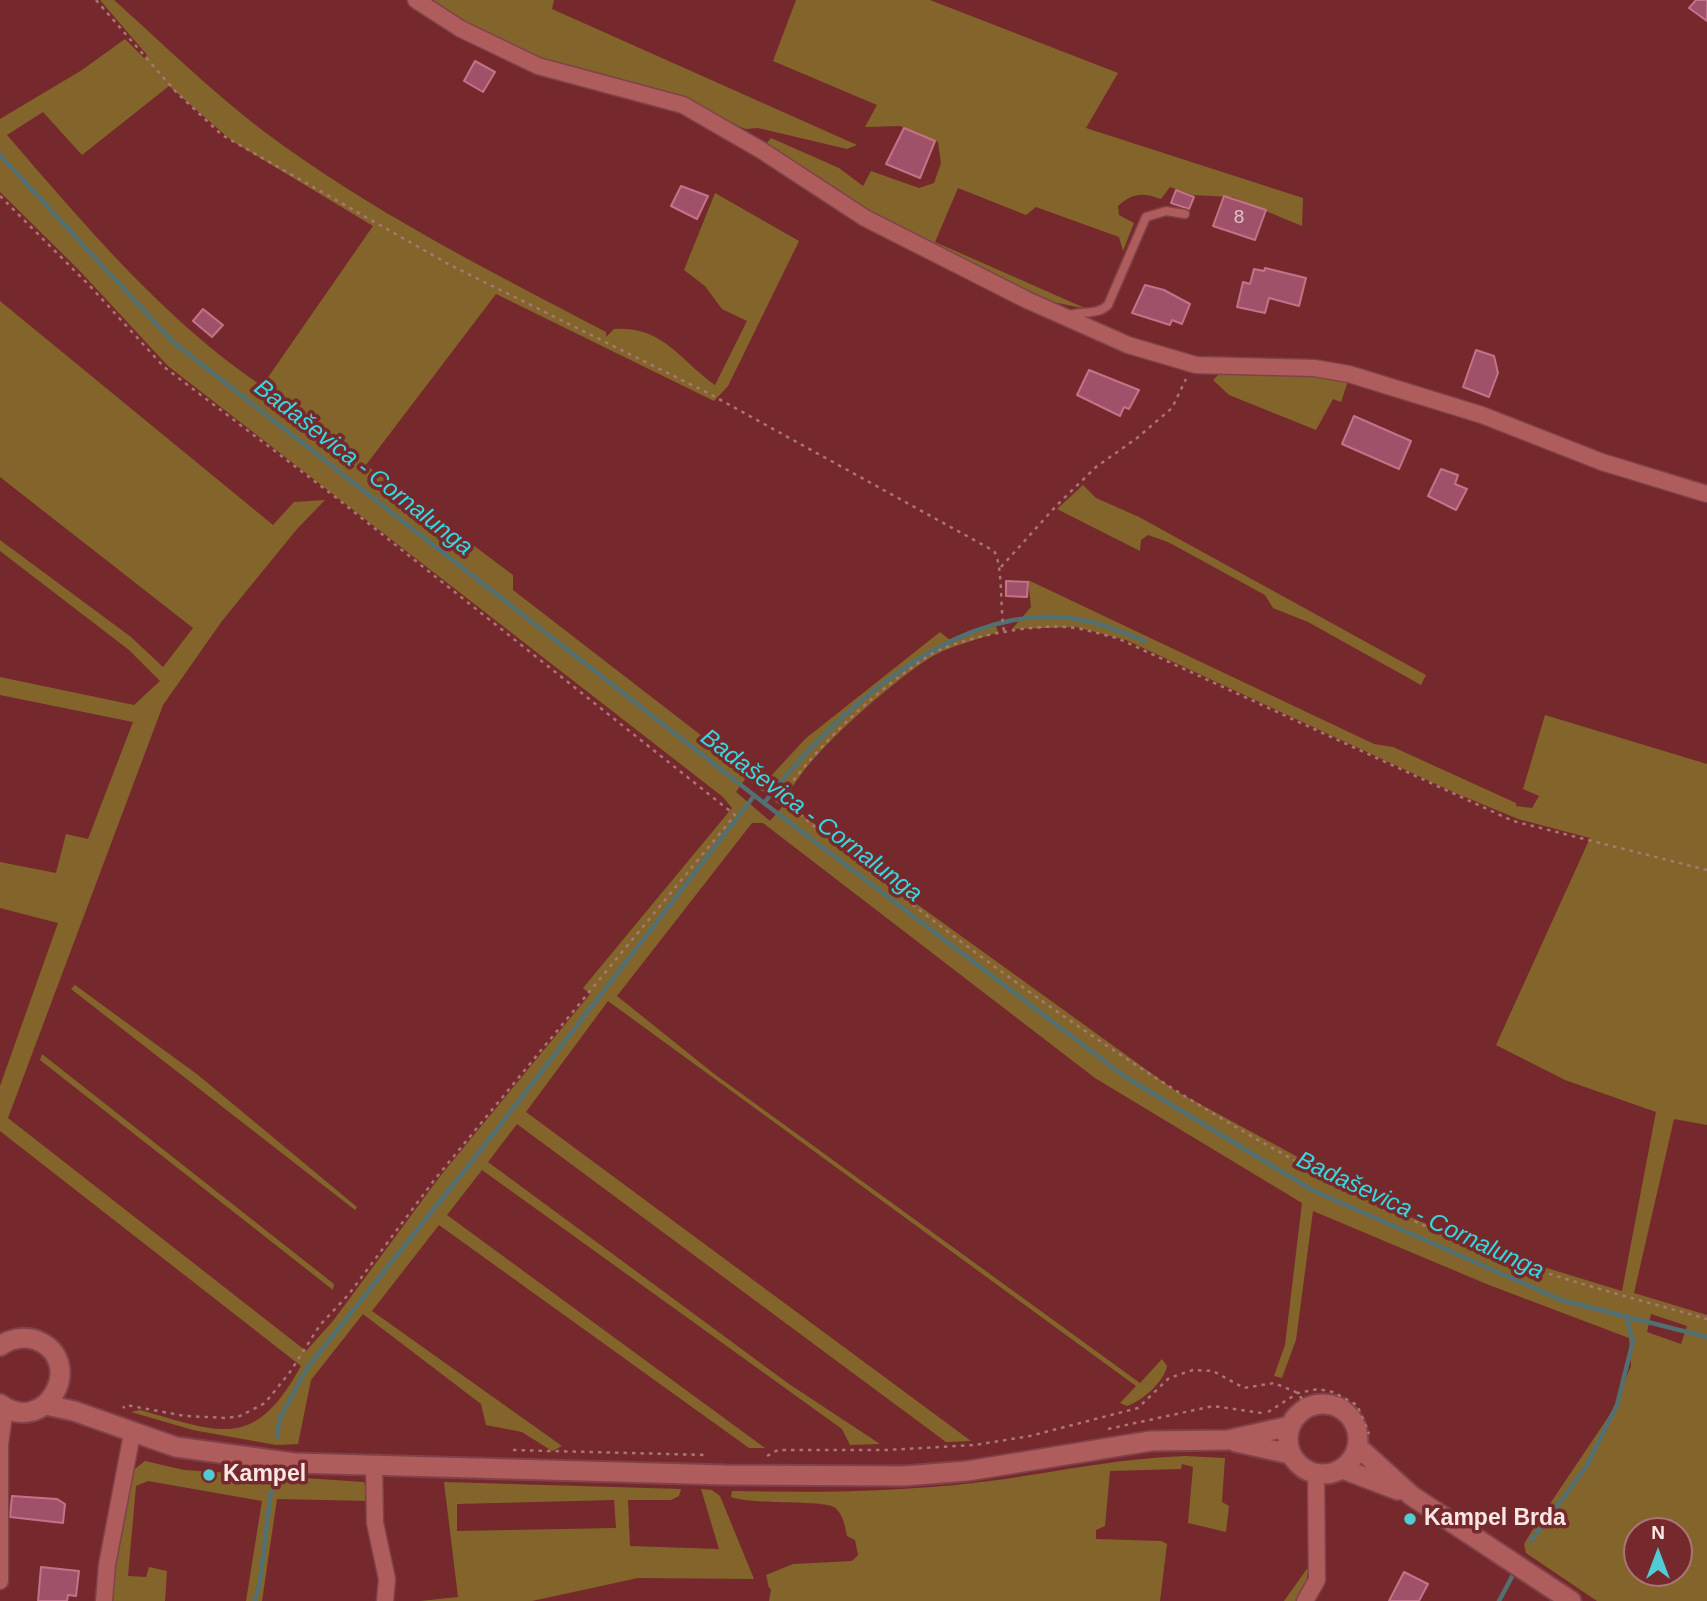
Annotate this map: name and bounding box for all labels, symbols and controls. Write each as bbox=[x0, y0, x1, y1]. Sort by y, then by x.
house number: 8 bbox=[1234, 207, 1244, 229]
water label: Badaševica - Cornalunga bbox=[248, 374, 478, 562]
water label: Badaševica - Cornalunga bbox=[695, 723, 927, 909]
water label: Badaševica - Cornalunga bbox=[1292, 1146, 1548, 1286]
place label: Kampel bbox=[223, 1461, 306, 1489]
marker: Kampel bbox=[201, 1467, 217, 1483]
place label: Kampel Brda bbox=[1424, 1505, 1566, 1533]
marker: Kampel Brda bbox=[1402, 1511, 1418, 1527]
north arrow bbox=[1623, 1517, 1693, 1587]
text: N bbox=[1651, 1522, 1665, 1543]

